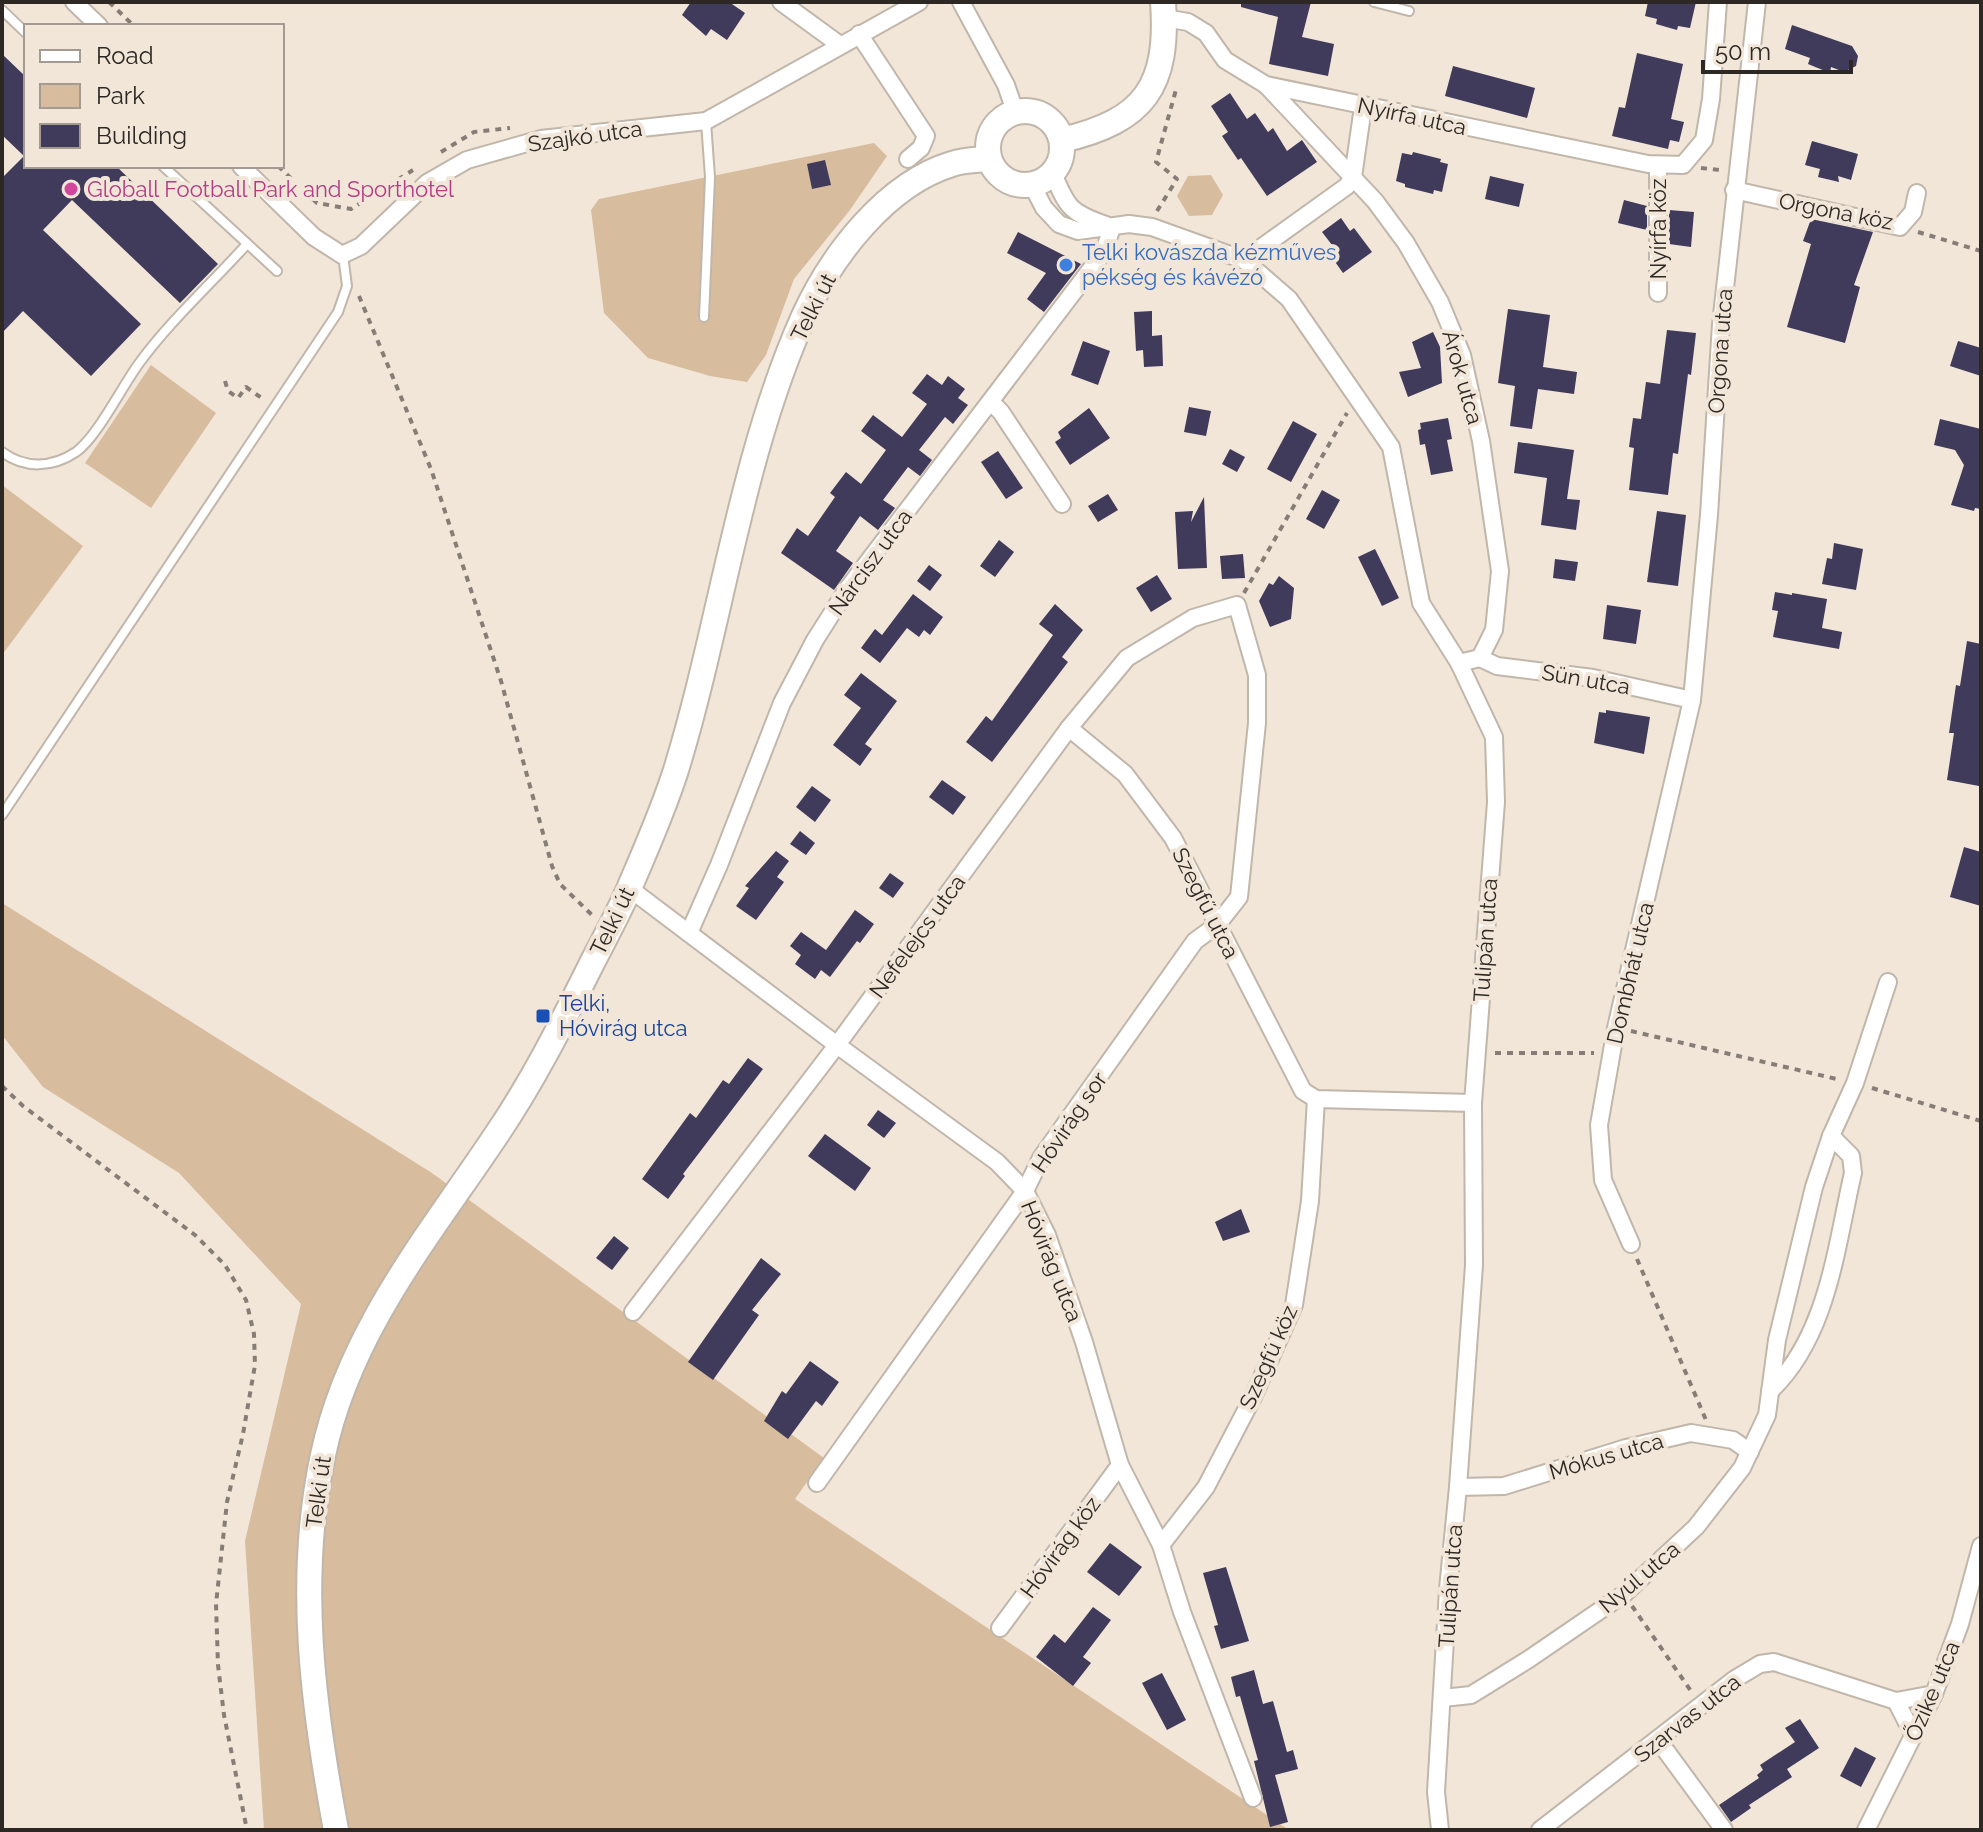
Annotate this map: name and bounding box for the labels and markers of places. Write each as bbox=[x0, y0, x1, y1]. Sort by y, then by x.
place label: Globall Football Park and Sporthotel bbox=[87, 176, 454, 202]
marker: Globall Football Park and Sporthotel bbox=[62, 180, 80, 198]
place label: Telki kovászda kézműves pékség és kávézó bbox=[1082, 239, 1336, 290]
marker: Telki kovászda kézműves pékség és kávézó bbox=[1057, 256, 1075, 274]
place label: Telki, Hóvirág utca bbox=[559, 990, 687, 1041]
marker: Telki, Hóvirág utca bbox=[534, 1007, 552, 1025]

